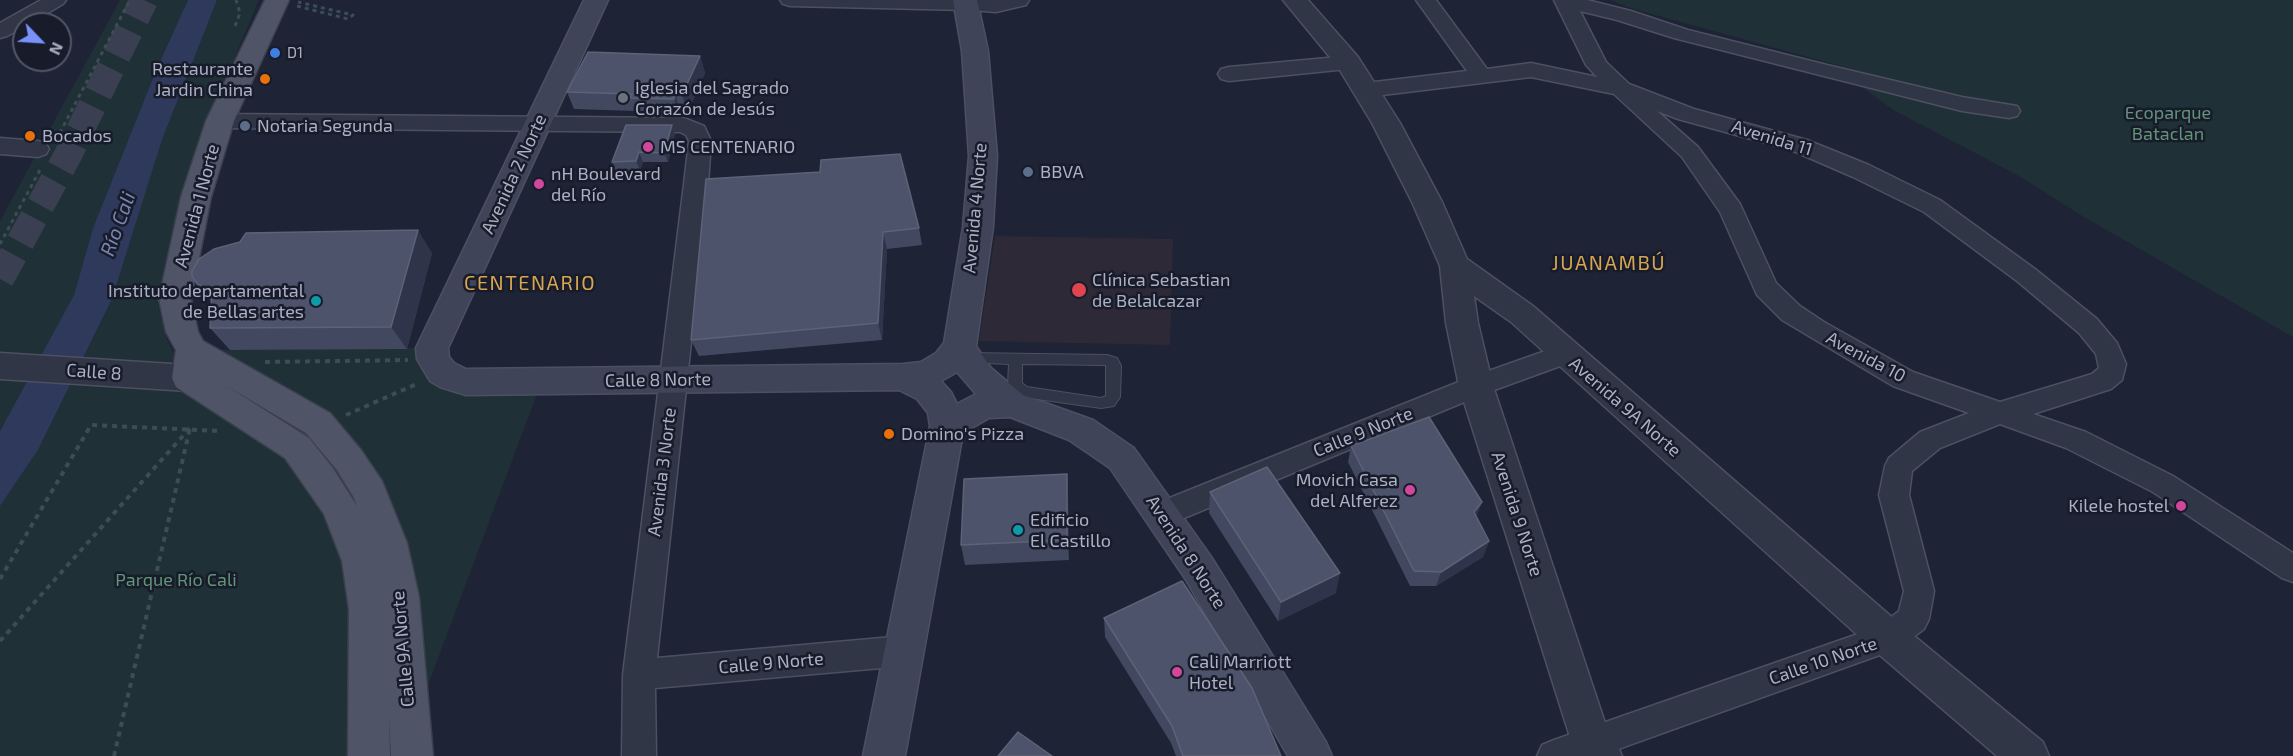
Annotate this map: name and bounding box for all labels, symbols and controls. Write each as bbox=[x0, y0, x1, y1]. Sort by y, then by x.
north arrow bbox=[12, 12, 72, 72]
text: N bbox=[46, 40, 68, 58]
place label: D1 bbox=[287, 44, 303, 62]
marker: D1 bbox=[268, 46, 282, 60]
place label: Restaurante Jardin China bbox=[152, 58, 253, 100]
marker: Restaurante Jardin China bbox=[258, 72, 272, 86]
place label: Iglesia del Sagrado Corazón de Jesús bbox=[635, 77, 789, 119]
marker: Iglesia del Sagrado Corazón de Jesús bbox=[616, 91, 630, 105]
park label: Ecoparque Bataclan bbox=[2125, 102, 2211, 144]
street label: Avenida 2 Norte bbox=[477, 111, 551, 237]
place label: Notaria Segunda bbox=[257, 115, 393, 137]
street label: Avenida 11 bbox=[1729, 115, 1815, 161]
marker: Notaria Segunda bbox=[238, 119, 252, 133]
place label: Bocados bbox=[42, 125, 112, 147]
marker: Bocados bbox=[23, 129, 37, 143]
place label: MS CENTENARIO bbox=[660, 136, 795, 158]
marker: MS CENTENARIO bbox=[641, 140, 655, 154]
street label: Avenida 1 Norte bbox=[170, 142, 224, 270]
street label: Avenida 4 Norte bbox=[959, 142, 991, 274]
place label: BBVA bbox=[1040, 161, 1084, 183]
place label: nH Boulevard del Río bbox=[551, 163, 661, 206]
marker: BBVA bbox=[1021, 165, 1035, 179]
marker: nH Boulevard del Río bbox=[532, 177, 546, 191]
water label: Río Cali bbox=[95, 189, 141, 259]
district label: JUANAMBÚ bbox=[1552, 251, 1666, 275]
place label: Clínica Sebastian de Belalcazar bbox=[1092, 269, 1230, 312]
district label: CENTENARIO bbox=[464, 271, 596, 295]
place label: Instituto departamental de Bellas artes bbox=[108, 280, 304, 322]
marker: Clínica Sebastian de Belalcazar bbox=[1070, 281, 1088, 299]
marker: Instituto departamental de Bellas artes bbox=[309, 294, 323, 308]
street label: Avenida 10 bbox=[1822, 327, 1910, 387]
street label: Avenida 9A Norte bbox=[1565, 353, 1685, 461]
street label: Calle 8 bbox=[66, 359, 122, 385]
street label: Calle 8 Norte bbox=[605, 368, 711, 392]
street label: Calle 9 Norte bbox=[1310, 402, 1416, 462]
street label: Avenida 3 Norte bbox=[643, 406, 681, 538]
place label: Domino's Pizza bbox=[901, 423, 1024, 445]
marker: Domino's Pizza bbox=[882, 427, 896, 441]
street label: Avenida 9 Norte bbox=[1487, 449, 1547, 579]
place label: Movich Casa del Alferez bbox=[1296, 469, 1398, 512]
marker: Movich Casa del Alferez bbox=[1403, 483, 1417, 497]
street label: Avenida 8 Norte bbox=[1141, 491, 1231, 613]
place label: Kilele hostel bbox=[2068, 495, 2169, 517]
marker: Kilele hostel bbox=[2174, 499, 2188, 513]
place label: Edificio El Castillo bbox=[1030, 509, 1111, 552]
marker: Edificio El Castillo bbox=[1011, 523, 1025, 537]
park label: Parque Río Cali bbox=[115, 569, 237, 591]
street label: Calle 9A Norte bbox=[387, 590, 419, 708]
street label: Calle 10 Norte bbox=[1766, 632, 1880, 690]
street label: Calle 9 Norte bbox=[718, 648, 824, 678]
place label: Cali Marriott Hotel bbox=[1189, 651, 1291, 694]
marker: Cali Marriott Hotel bbox=[1170, 665, 1184, 679]

